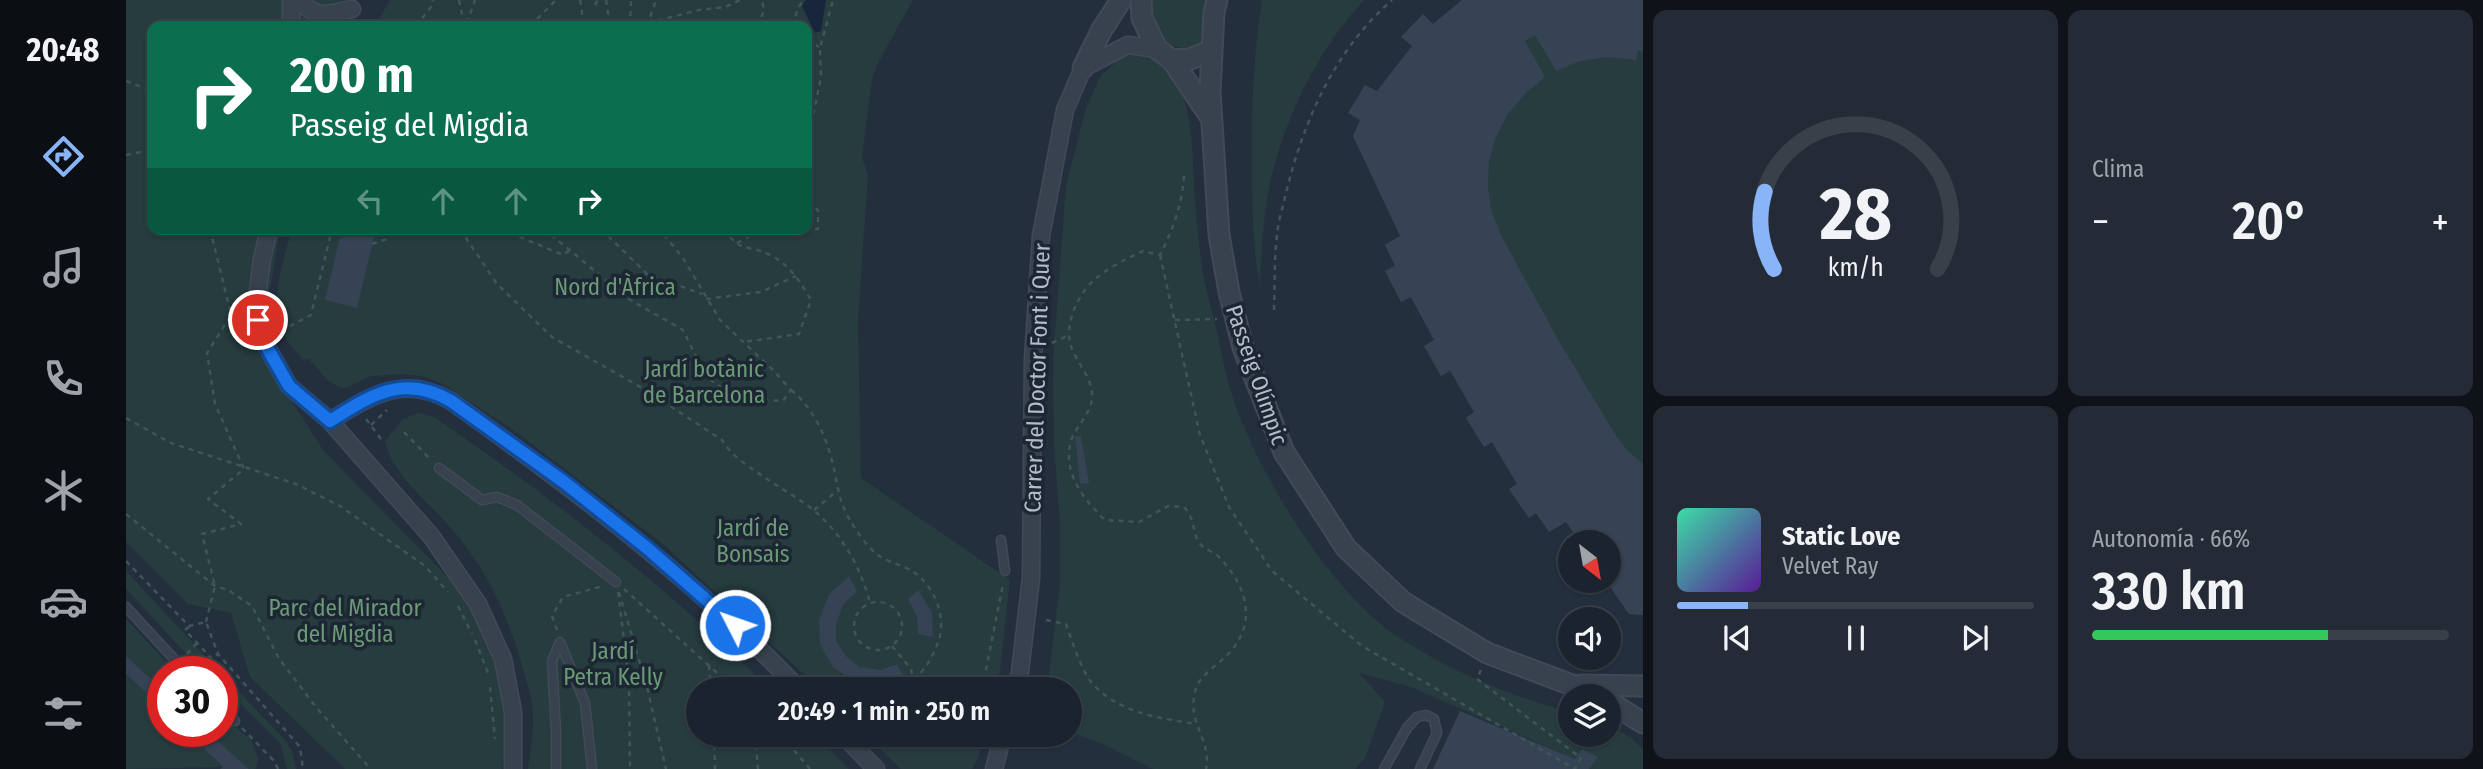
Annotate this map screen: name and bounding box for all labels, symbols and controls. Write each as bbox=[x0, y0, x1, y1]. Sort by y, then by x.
text: 20:48 bbox=[27, 31, 99, 69]
text: 200 m bbox=[290, 46, 414, 105]
icon: right bbox=[175, 49, 266, 140]
text: Passeig del Migdia bbox=[290, 106, 529, 144]
icon: directions bbox=[39, 132, 88, 181]
text: Clima bbox=[2092, 155, 2144, 183]
text: 28 bbox=[1818, 171, 1892, 258]
icon: left bbox=[351, 182, 389, 220]
icon: ahead bbox=[424, 182, 462, 220]
icon: ahead bbox=[497, 182, 535, 220]
icon: right bbox=[570, 182, 608, 220]
text: 20° bbox=[2232, 190, 2309, 253]
text: − bbox=[2092, 199, 2109, 245]
text: + bbox=[2432, 199, 2449, 245]
icon: music bbox=[39, 243, 88, 292]
street label: Carrer del Doctor Font i Quer bbox=[1018, 243, 1056, 513]
text: km/h bbox=[1828, 253, 1883, 283]
park label: Nord d'Àfrica bbox=[554, 272, 676, 301]
pin bbox=[228, 290, 288, 350]
icon: arrive bbox=[239, 301, 277, 339]
street label: Passeig Olímpic bbox=[1220, 301, 1294, 449]
icon: phone bbox=[39, 354, 88, 403]
park label: Jardí botànic de Barcelona bbox=[643, 355, 765, 409]
icon: climate bbox=[39, 466, 88, 515]
park label: Jardí de Bonsais bbox=[716, 514, 790, 568]
text: Static Love bbox=[1782, 521, 1900, 552]
text: Autonomía · 66% bbox=[2092, 525, 2250, 553]
north arrow bbox=[1558, 530, 1620, 593]
map controls bbox=[1558, 530, 1621, 747]
text: Velvet Ray bbox=[1782, 552, 1878, 580]
text: 330 km bbox=[2092, 560, 2246, 623]
icon: car bbox=[39, 577, 88, 626]
position arrow bbox=[698, 588, 772, 662]
park label: Parc del Mirador del Migdia bbox=[268, 594, 422, 648]
button: sound bbox=[1558, 607, 1621, 670]
icon: previous bbox=[1718, 619, 1756, 657]
icon: pause bbox=[1837, 619, 1875, 657]
icon: next bbox=[1956, 619, 1994, 657]
park label: Jardí Petra Kelly bbox=[563, 637, 664, 691]
speed limit sign: 30 bbox=[147, 656, 238, 747]
button: layers bbox=[1558, 684, 1621, 747]
icon: filters bbox=[39, 689, 88, 738]
text: 20:49 · 1 min · 250 m bbox=[778, 696, 990, 727]

